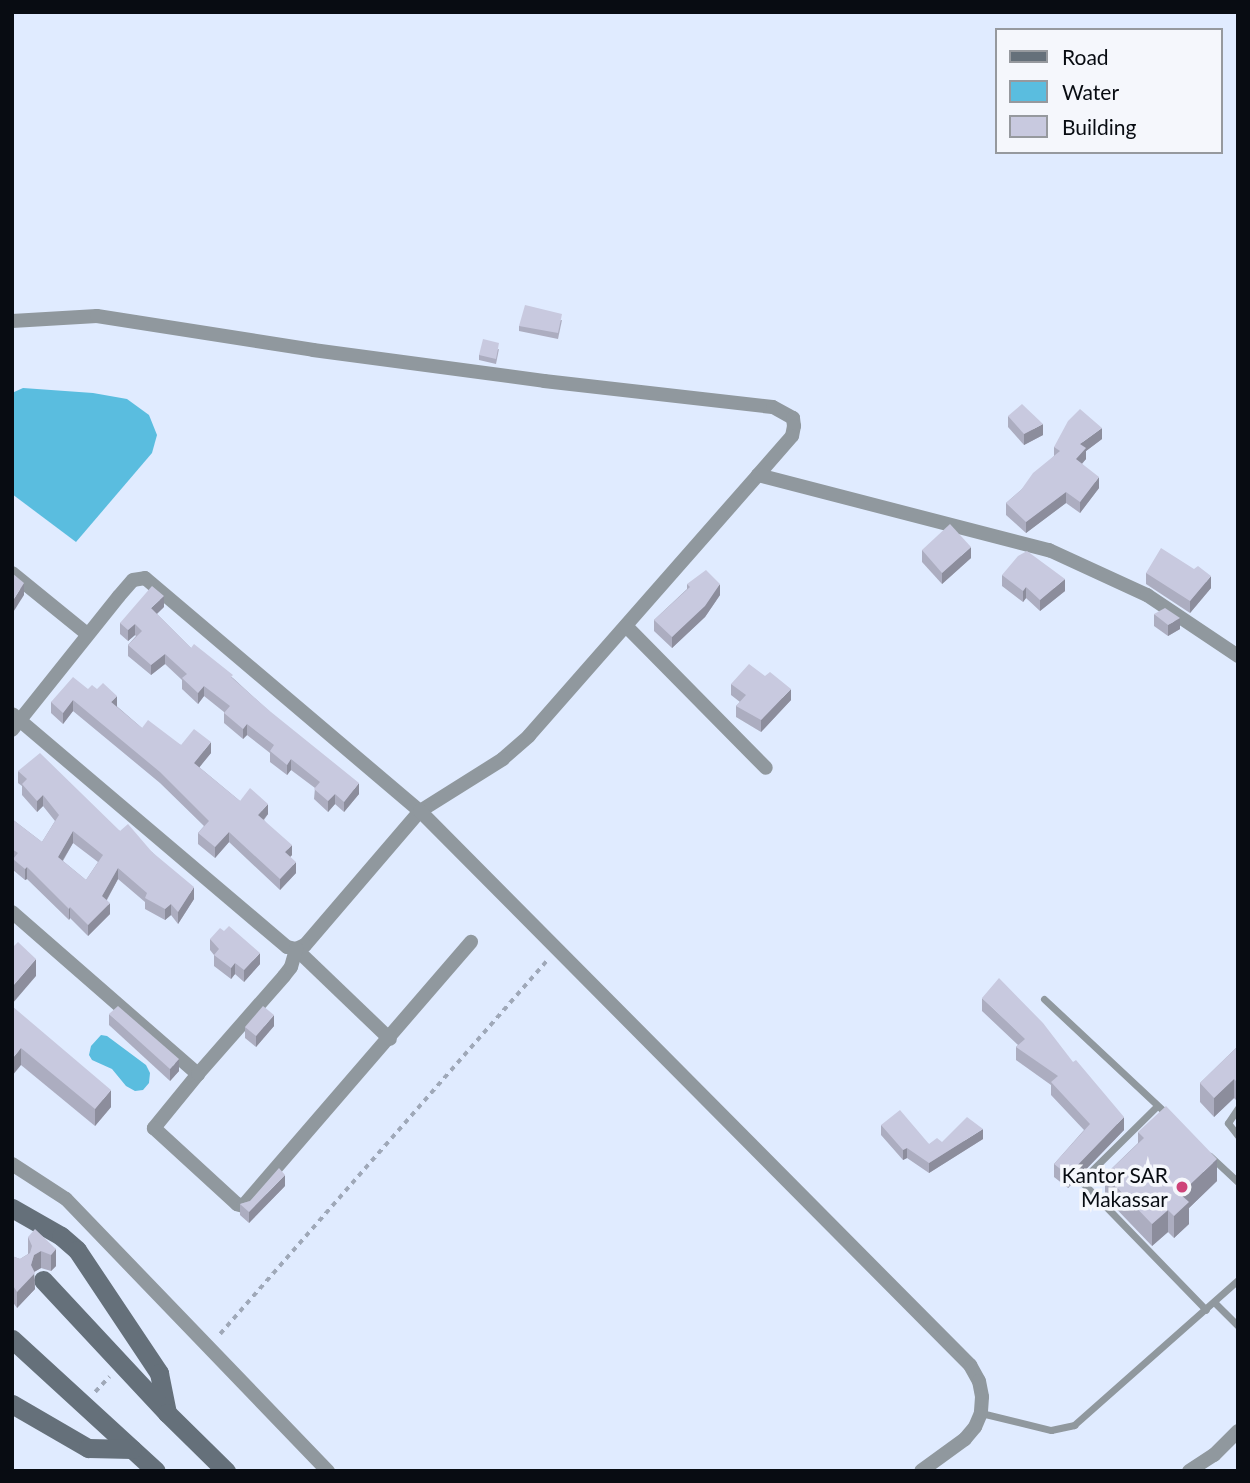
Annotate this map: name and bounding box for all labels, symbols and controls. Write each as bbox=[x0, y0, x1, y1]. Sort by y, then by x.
legend bbox=[995, 28, 1222, 154]
text: Road bbox=[1062, 44, 1109, 69]
text: Water bbox=[1062, 79, 1119, 104]
text: Building bbox=[1062, 114, 1137, 139]
place label: Kantor SAR Makassar bbox=[1061, 1162, 1168, 1212]
marker: Kantor SAR Makassar bbox=[1174, 1179, 1190, 1195]

